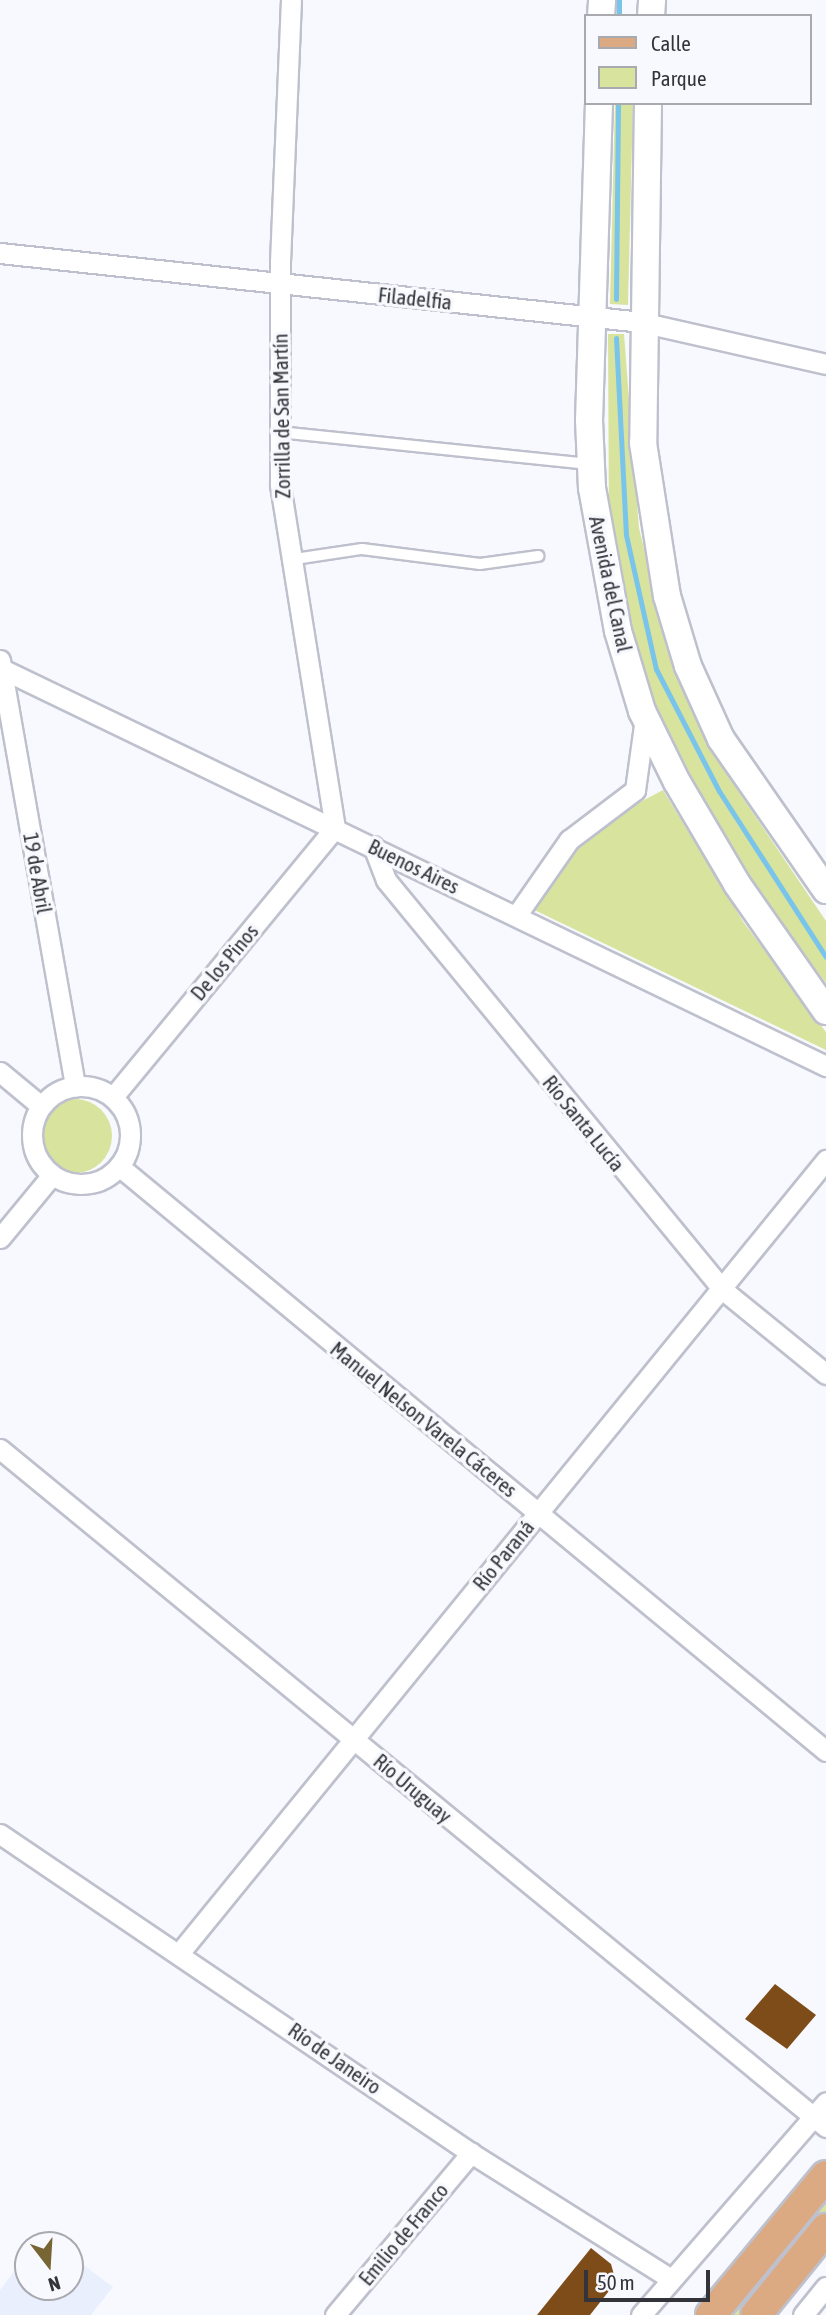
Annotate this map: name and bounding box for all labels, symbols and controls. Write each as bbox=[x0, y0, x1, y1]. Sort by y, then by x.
legend bbox=[584, 14, 812, 105]
text: Calle bbox=[651, 31, 691, 55]
text: Parque bbox=[651, 66, 706, 90]
street label: Filadelfia bbox=[377, 282, 453, 314]
street label: Zorrilla de San Martín bbox=[267, 333, 295, 499]
street label: Avenida del Canal bbox=[584, 514, 638, 654]
street label: 19 de Abril bbox=[18, 831, 58, 915]
street label: Buenos Aires bbox=[364, 833, 464, 899]
street label: De los Pinos bbox=[185, 919, 263, 1005]
street label: Río Santa Lucía bbox=[538, 1070, 630, 1176]
street label: Manuel Nelson Varela Cáceres bbox=[326, 1336, 522, 1502]
street label: Río Paraná bbox=[467, 1515, 539, 1595]
street label: Río Uruguay bbox=[369, 1748, 457, 1828]
street label: Río de Janeiro bbox=[284, 2017, 386, 2099]
street label: Emilio de Franco bbox=[353, 2178, 453, 2290]
north arrow bbox=[14, 2231, 84, 2301]
scale bar bbox=[588, 2256, 714, 2300]
text: 50 m bbox=[597, 2270, 635, 2294]
text: N bbox=[46, 2272, 63, 2296]

